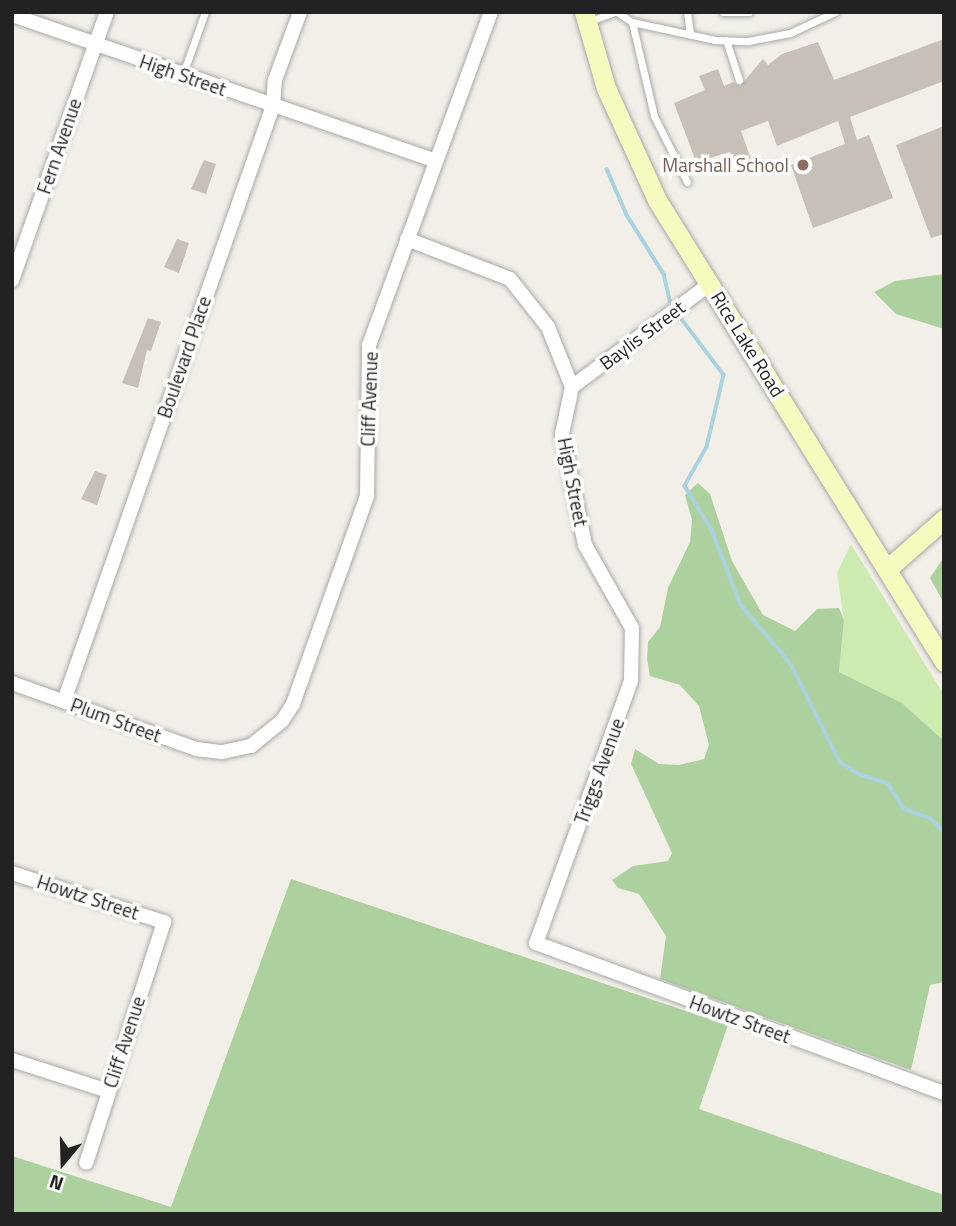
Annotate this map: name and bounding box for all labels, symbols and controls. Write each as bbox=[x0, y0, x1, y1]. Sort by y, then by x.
street label: High Street bbox=[137, 50, 229, 100]
street label: Fern Avenue bbox=[32, 95, 86, 197]
place label: Marshall School bbox=[662, 154, 789, 176]
marker: Marshall School bbox=[795, 157, 811, 173]
street label: Rice Lake Road bbox=[706, 287, 790, 401]
street label: Boulevard Place bbox=[152, 293, 216, 421]
street label: Baylis Street bbox=[595, 296, 689, 374]
street label: Cliff Avenue bbox=[356, 351, 382, 447]
street label: High Street bbox=[553, 436, 593, 528]
street label: Plum Street bbox=[68, 693, 164, 747]
street label: Triggs Avenue bbox=[569, 715, 629, 827]
street label: Howtz Street bbox=[34, 870, 142, 924]
street label: Howtz Street bbox=[686, 990, 794, 1048]
street label: Cliff Avenue bbox=[98, 993, 150, 1091]
north arrow bbox=[28, 1128, 98, 1198]
text: N bbox=[45, 1167, 67, 1199]

